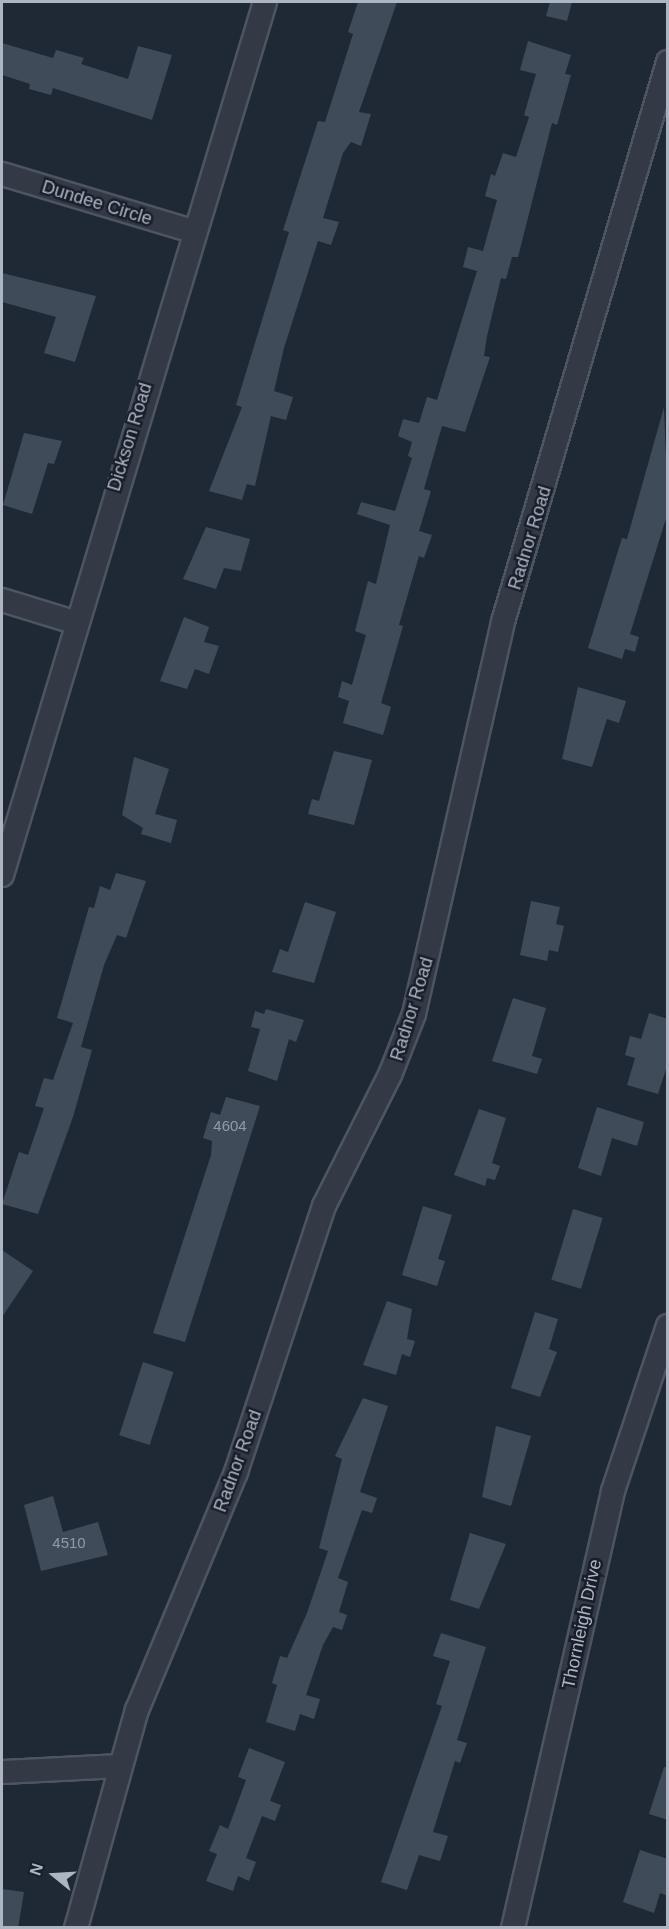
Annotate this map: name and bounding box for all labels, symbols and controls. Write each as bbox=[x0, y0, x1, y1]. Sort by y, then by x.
street label: Dundee Circle bbox=[39, 176, 155, 230]
street label: Dickson Road bbox=[103, 380, 157, 494]
street label: Radnor Road bbox=[504, 484, 556, 592]
street label: Radnor Road bbox=[386, 955, 438, 1063]
house number: 4604 bbox=[213, 1117, 247, 1135]
street label: Radnor Road bbox=[210, 1407, 266, 1515]
house number: 4510 bbox=[52, 1534, 86, 1552]
street label: Thornleigh Drive bbox=[558, 1557, 606, 1691]
north arrow bbox=[24, 1845, 84, 1905]
text: N bbox=[27, 1861, 46, 1877]

